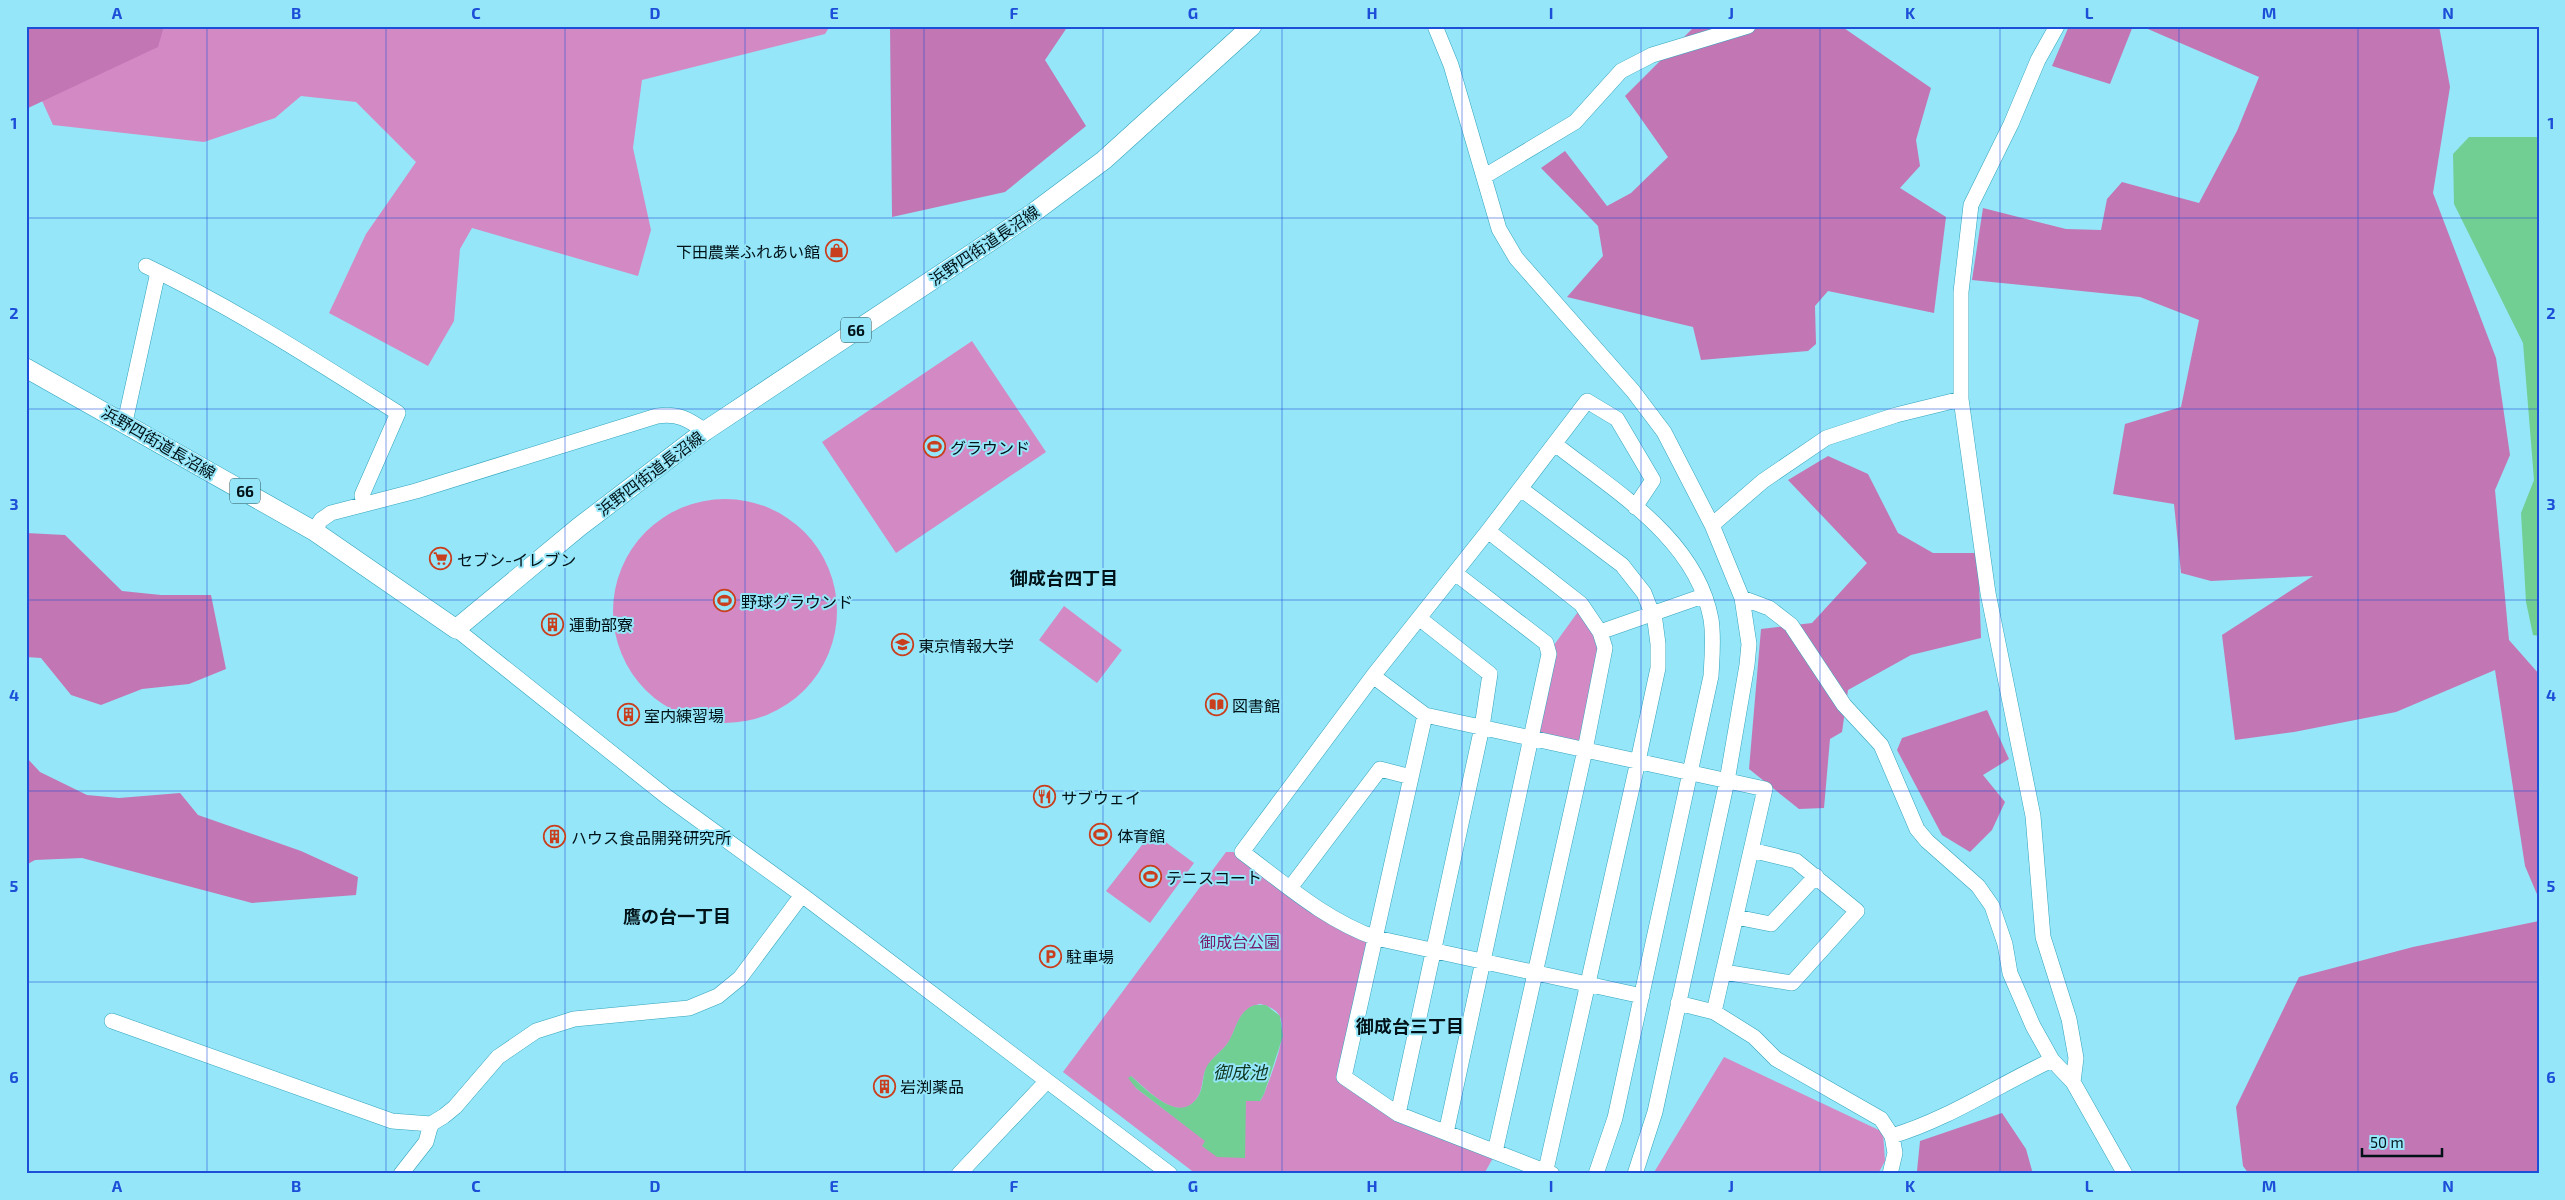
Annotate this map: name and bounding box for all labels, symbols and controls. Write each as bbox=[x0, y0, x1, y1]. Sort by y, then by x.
text: A bbox=[112, 3, 123, 22]
text: B bbox=[291, 3, 301, 22]
text: C bbox=[471, 3, 481, 22]
text: D bbox=[650, 3, 661, 22]
text: E bbox=[829, 3, 839, 22]
text: F bbox=[1010, 3, 1019, 22]
text: G bbox=[1188, 3, 1198, 22]
text: H bbox=[1366, 3, 1378, 22]
text: I bbox=[1549, 3, 1553, 22]
text: J bbox=[1728, 3, 1734, 22]
text: K bbox=[1905, 3, 1916, 22]
text: L bbox=[2085, 3, 2094, 22]
text: M bbox=[2262, 3, 2276, 22]
text: N bbox=[2442, 3, 2454, 22]
text: 1 bbox=[11, 113, 17, 132]
text: 1 bbox=[2548, 113, 2554, 132]
street label: 浜野四街道長沼線 bbox=[926, 201, 1042, 289]
shop icon: 下田農業ふれあい館 bbox=[824, 239, 848, 263]
place label: 下田農業ふれあい館 bbox=[676, 242, 820, 261]
text: 2 bbox=[9, 303, 19, 322]
text: 2 bbox=[2546, 303, 2556, 322]
road number: 66 bbox=[841, 318, 871, 342]
street label: 浜野四街道長沼線 bbox=[99, 402, 219, 482]
street label: 浜野四街道長沼線 bbox=[593, 427, 707, 519]
sports icon: グラウンド bbox=[922, 435, 946, 459]
place label: グラウンド bbox=[950, 438, 1030, 457]
road number: 66 bbox=[230, 478, 260, 504]
text: 3 bbox=[9, 494, 19, 513]
text: 3 bbox=[2546, 494, 2556, 513]
supermarket icon: セブン-イレブン bbox=[429, 547, 453, 571]
place label: セブン-イレブン bbox=[457, 550, 576, 569]
district label: 御成台四丁目 bbox=[1009, 567, 1118, 589]
sports icon: 野球グラウンド bbox=[713, 589, 737, 613]
place label: 野球グラウンド bbox=[741, 592, 853, 611]
building icon: 運動部寮 bbox=[541, 612, 565, 636]
place label: 運動部寮 bbox=[569, 615, 633, 634]
school or university icon: 東京情報大学 bbox=[890, 633, 914, 657]
place label: 東京情報大学 bbox=[918, 636, 1014, 655]
text: 4 bbox=[9, 685, 19, 704]
text: 4 bbox=[2546, 685, 2556, 704]
library icon: 図書館 bbox=[1204, 693, 1228, 717]
place label: 図書館 bbox=[1232, 696, 1280, 715]
building icon: 室内練習場 bbox=[616, 703, 640, 727]
place label: 室内練習場 bbox=[644, 706, 724, 725]
restaurant icon: サブウェイ bbox=[1033, 785, 1057, 809]
place label: サブウェイ bbox=[1061, 788, 1141, 807]
sports icon: 体育館 bbox=[1089, 823, 1113, 847]
building icon: ハウス食品開発研究所 bbox=[543, 825, 567, 849]
place label: 体育館 bbox=[1117, 826, 1165, 845]
place label: ハウス食品開発研究所 bbox=[571, 828, 731, 847]
sports icon: テニスコート bbox=[1138, 865, 1162, 889]
place label: テニスコート bbox=[1166, 868, 1262, 887]
text: 5 bbox=[10, 876, 19, 895]
text: 5 bbox=[2547, 876, 2556, 895]
district label: 鷹の台一丁目 bbox=[623, 905, 731, 927]
park label: 御成台公園 bbox=[1200, 932, 1280, 951]
parking icon: 駐車場 bbox=[1038, 944, 1062, 968]
place label: 駐車場 bbox=[1066, 947, 1114, 966]
district label: 御成台三丁目 bbox=[1355, 1015, 1464, 1037]
water label: 御成池 bbox=[1213, 1061, 1269, 1083]
text: 6 bbox=[9, 1067, 19, 1086]
text: 6 bbox=[2546, 1067, 2556, 1086]
building icon: 岩渕薬品 bbox=[872, 1074, 896, 1098]
place label: 岩渕薬品 bbox=[900, 1077, 964, 1096]
scale bar bbox=[2362, 1125, 2442, 1157]
text: 50 m bbox=[2370, 1133, 2404, 1151]
text: A bbox=[112, 1176, 123, 1195]
text: B bbox=[291, 1176, 301, 1195]
text: C bbox=[471, 1176, 481, 1195]
text: D bbox=[650, 1176, 661, 1195]
text: E bbox=[829, 1176, 839, 1195]
text: F bbox=[1010, 1176, 1019, 1195]
text: G bbox=[1188, 1176, 1198, 1195]
text: H bbox=[1366, 1176, 1378, 1195]
text: I bbox=[1549, 1176, 1553, 1195]
text: J bbox=[1728, 1176, 1734, 1195]
text: K bbox=[1905, 1176, 1916, 1195]
text: L bbox=[2085, 1176, 2094, 1195]
text: M bbox=[2262, 1176, 2276, 1195]
text: N bbox=[2442, 1176, 2454, 1195]

